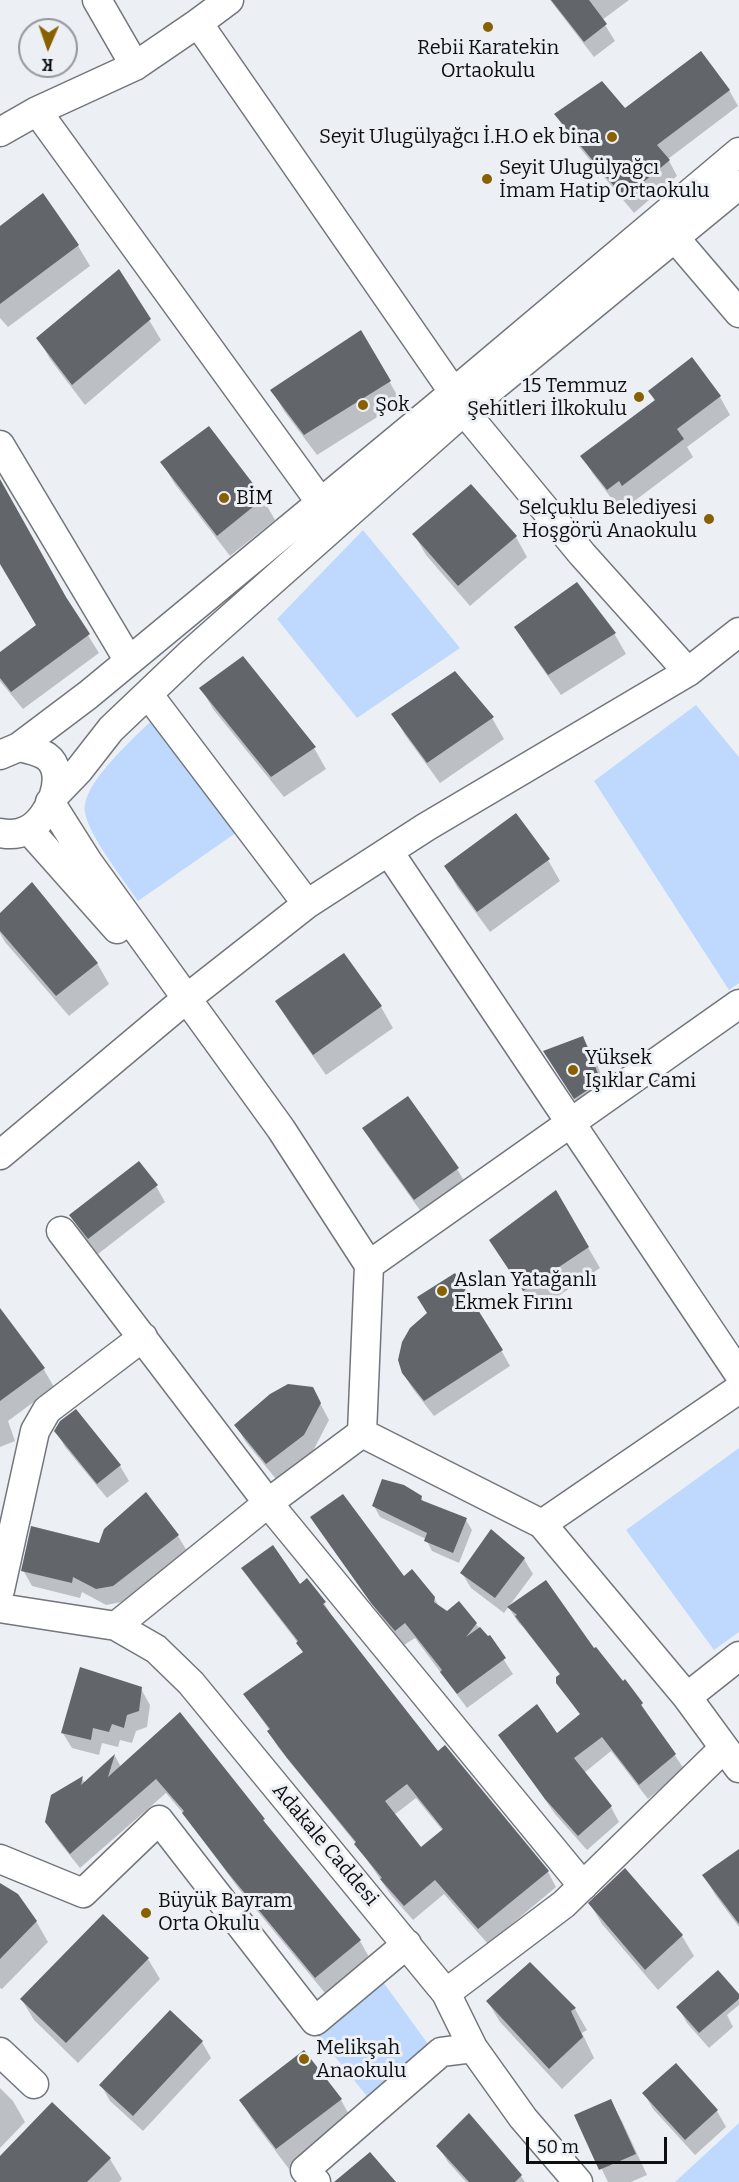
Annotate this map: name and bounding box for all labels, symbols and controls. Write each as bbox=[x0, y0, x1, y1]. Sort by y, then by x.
north arrow bbox=[18, 18, 78, 78]
marker: Rebii Karatekin Ortaokulu bbox=[481, 20, 495, 34]
place label: Rebii Karatekin Ortaokulu bbox=[417, 36, 559, 83]
text: K bbox=[41, 55, 54, 74]
place label: Seyit Ulugülyağcı İ.H.O ek bina bbox=[319, 125, 600, 149]
marker: Seyit Ulugülyağcı İ.H.O ek bina bbox=[605, 130, 619, 144]
place label: Seyit Ulugülyağcı İmam Hatip Ortaokulu bbox=[499, 156, 709, 203]
marker: Seyit Ulugülyağcı İmam Hatip Ortaokulu bbox=[480, 172, 494, 186]
place label: 15 Temmuz Şehitleri İlkokulu bbox=[467, 374, 627, 421]
marker: 15 Temmuz Şehitleri İlkokulu bbox=[632, 390, 646, 404]
place label: Şok bbox=[375, 393, 410, 417]
marker: Şok bbox=[356, 398, 370, 412]
place label: BİM bbox=[236, 486, 273, 510]
marker: BİM bbox=[217, 491, 231, 505]
place label: Selçuklu Belediyesi Hoşgörü Anaokulu bbox=[519, 496, 697, 543]
marker: Selçuklu Belediyesi Hoşgörü Anaokulu bbox=[702, 512, 716, 526]
place label: Yüksek Işıklar Cami bbox=[585, 1046, 696, 1093]
marker: Yüksek Işıklar Cami bbox=[566, 1063, 580, 1077]
place label: Aslan Yatağanlı Ekmek Fırını bbox=[454, 1268, 597, 1315]
marker: Aslan Yatağanlı Ekmek Fırını bbox=[435, 1284, 449, 1298]
street label: Adakale Caddesi bbox=[267, 1779, 383, 1911]
place label: Büyük Bayram Orta Okulu bbox=[158, 1889, 292, 1936]
marker: Büyük Bayram Orta Okulu bbox=[139, 1906, 153, 1920]
place label: Melikşah Anaokulu bbox=[316, 2036, 407, 2083]
marker: Melikşah Anaokulu bbox=[297, 2052, 311, 2066]
scale bar bbox=[529, 2125, 670, 2163]
text: 50 m bbox=[537, 2136, 579, 2158]

